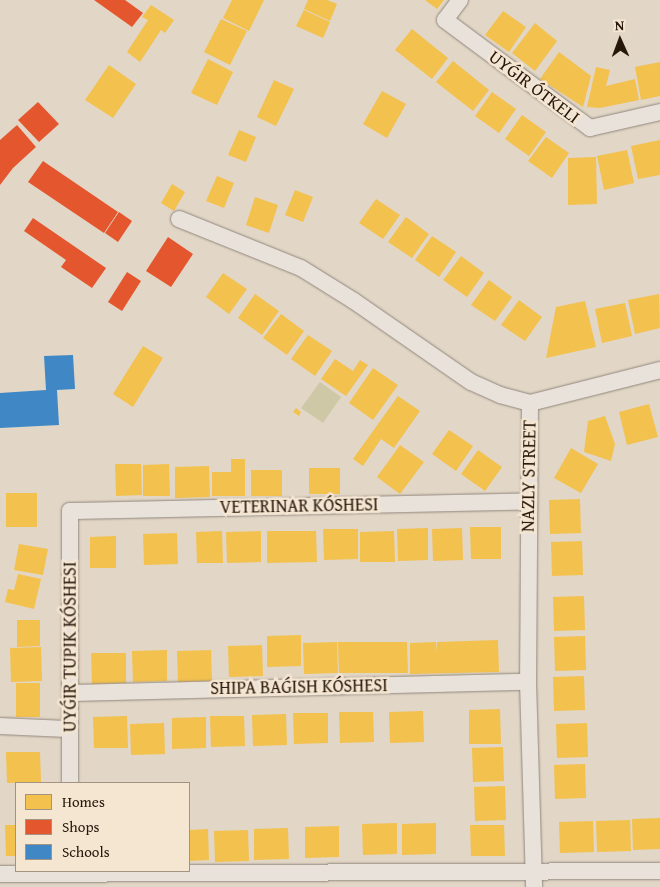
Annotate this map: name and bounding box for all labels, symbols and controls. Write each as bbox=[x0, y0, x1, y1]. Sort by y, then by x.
north arrow bbox=[595, 15, 645, 65]
text: N bbox=[614, 15, 624, 35]
street label: UYǴIR ÓTKELI bbox=[484, 46, 584, 128]
street label: NAZLY STREET bbox=[517, 420, 541, 532]
street label: VETERINAR KÓSHESI bbox=[219, 494, 379, 518]
street label: UYǴIR TUPIK KÓSHESI bbox=[59, 562, 81, 732]
street label: SHIPA BAǴISH KÓSHESI bbox=[210, 675, 388, 699]
legend bbox=[15, 782, 190, 872]
text: Homes bbox=[62, 791, 105, 812]
text: Shops bbox=[62, 816, 99, 837]
text: Schools bbox=[62, 841, 110, 862]

